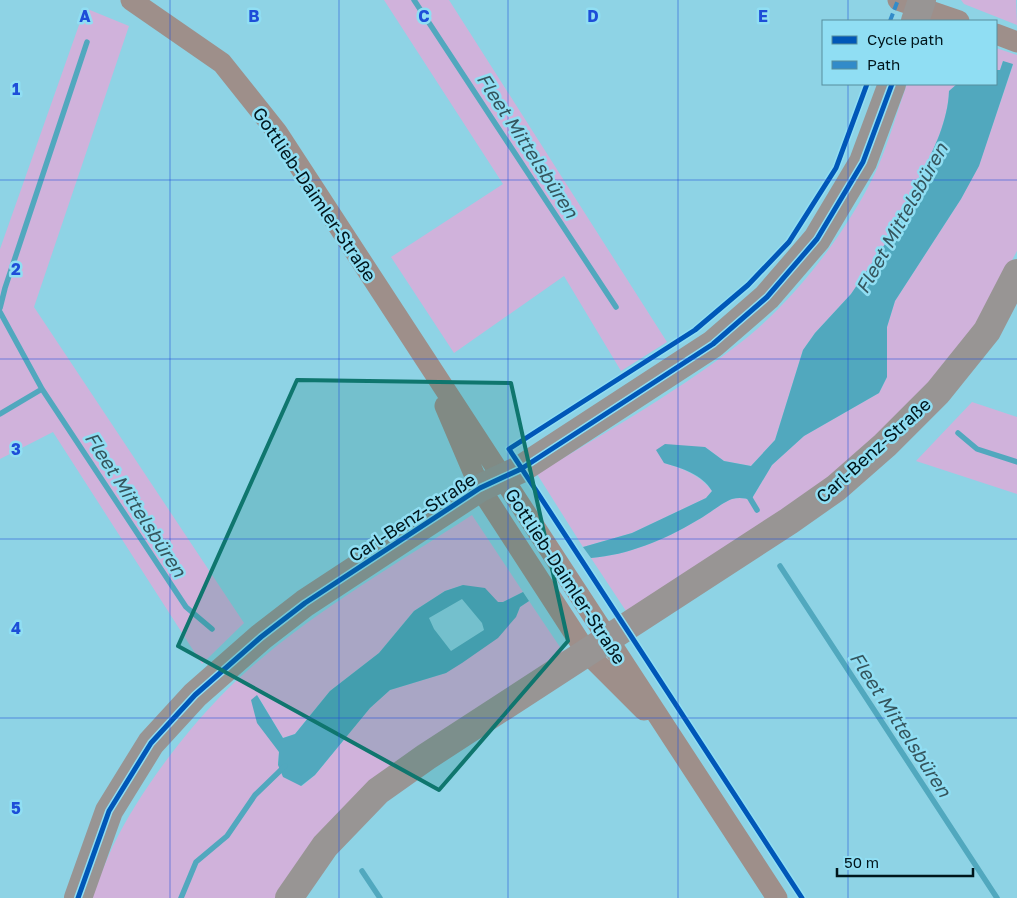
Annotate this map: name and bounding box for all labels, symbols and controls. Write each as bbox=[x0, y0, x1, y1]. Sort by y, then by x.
text: A bbox=[79, 6, 91, 26]
text: B bbox=[248, 6, 260, 26]
text: C bbox=[418, 6, 430, 26]
text: D bbox=[587, 6, 599, 26]
text: E bbox=[758, 6, 768, 26]
legend bbox=[822, 20, 997, 85]
text: Cycle path bbox=[867, 30, 943, 48]
text: Path bbox=[867, 55, 900, 73]
water label: Fleet Mittelsbüren bbox=[473, 68, 584, 223]
text: 1 bbox=[12, 79, 20, 99]
street label: Gottlieb-Daimler-Straße bbox=[249, 103, 381, 285]
water label: Fleet Mittelsbüren bbox=[850, 138, 952, 297]
text: 2 bbox=[11, 259, 21, 279]
street label: Carl-Benz-Straße bbox=[811, 393, 935, 507]
water label: Fleet Mittelsbüren bbox=[81, 427, 192, 582]
text: 3 bbox=[11, 439, 21, 459]
street label: Carl-Benz-Straße bbox=[344, 468, 480, 566]
street label: Gottlieb-Daimler-Straße bbox=[501, 484, 631, 668]
text: 4 bbox=[11, 618, 21, 638]
water label: Fleet Mittelsbüren bbox=[846, 647, 957, 802]
text: 5 bbox=[11, 798, 21, 818]
scale bar bbox=[837, 846, 973, 878]
text: 50 m bbox=[844, 853, 879, 871]

